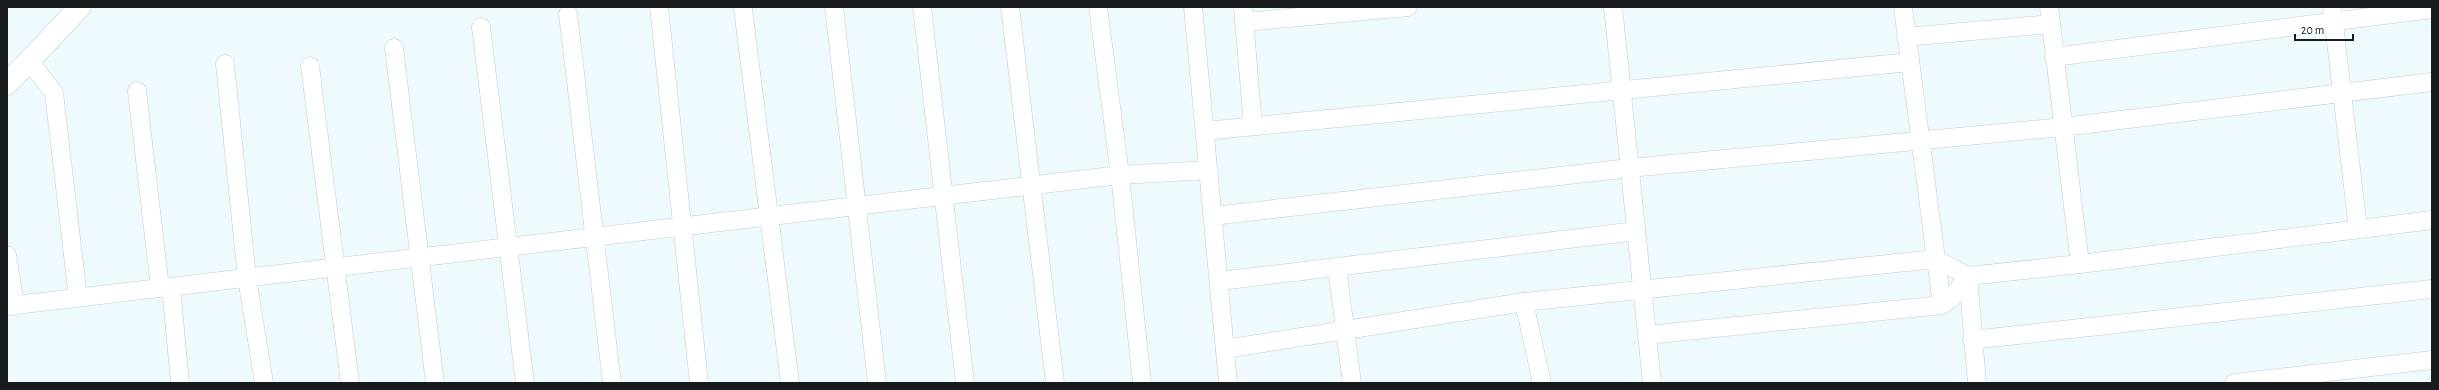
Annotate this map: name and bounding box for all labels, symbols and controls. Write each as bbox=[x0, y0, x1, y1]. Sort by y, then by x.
scale bar bbox=[2295, 16, 2353, 42]
text: 20 m bbox=[2301, 24, 2324, 36]

